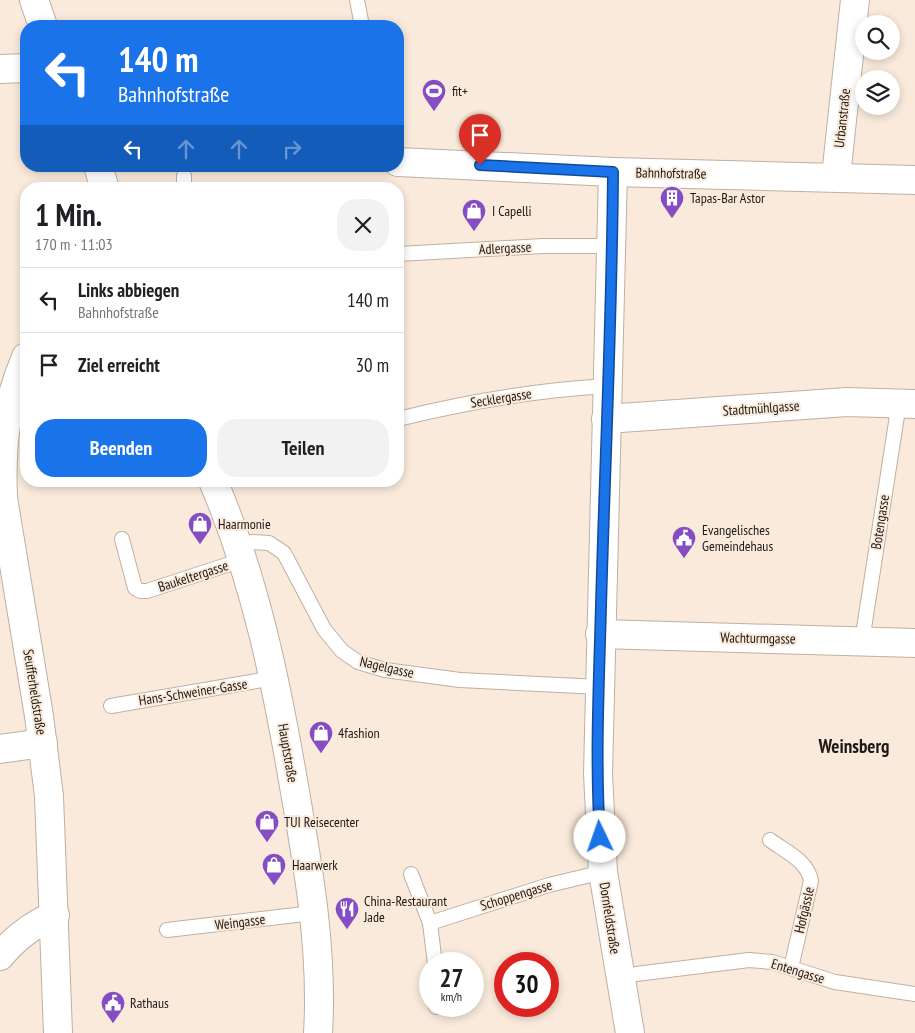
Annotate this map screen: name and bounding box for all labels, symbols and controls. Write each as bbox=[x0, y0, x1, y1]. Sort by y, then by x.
map controls bbox=[855, 15, 900, 115]
button: search bbox=[855, 15, 900, 60]
text: 140 m bbox=[118, 36, 199, 82]
icon: left bbox=[35, 40, 100, 105]
button: layers bbox=[855, 70, 900, 115]
sports icon: fit+ bbox=[421, 78, 447, 112]
text: Bahnhofstraße bbox=[118, 80, 229, 108]
place label: fit+ bbox=[452, 82, 468, 100]
street label: Urbanstraße bbox=[830, 87, 854, 149]
pin bbox=[459, 114, 501, 165]
icon: arrive bbox=[466, 121, 494, 149]
icon: left bbox=[119, 135, 147, 163]
icon: ahead bbox=[172, 135, 200, 163]
icon: ahead bbox=[225, 135, 253, 163]
icon: right bbox=[278, 135, 306, 163]
street label: Bahnhofstraße bbox=[635, 163, 707, 183]
building icon: Tapas-Bar Astor bbox=[659, 185, 685, 219]
place label: Tapas-Bar Astor bbox=[690, 189, 765, 207]
text: 1 Min. bbox=[35, 195, 102, 234]
shop icon: I Capelli bbox=[461, 198, 487, 232]
button: close bbox=[337, 199, 389, 251]
place label: I Capelli bbox=[492, 202, 532, 220]
text: 170 m · 11:03 bbox=[35, 234, 113, 254]
street label: Adlergasse bbox=[478, 238, 532, 258]
text: Links abbiegen bbox=[78, 278, 179, 302]
icon: left bbox=[35, 286, 63, 314]
text: 140 m bbox=[347, 288, 389, 312]
text: Bahnhofstraße bbox=[78, 302, 159, 322]
icon: arrive bbox=[35, 351, 63, 379]
text: Ziel erreicht bbox=[78, 353, 160, 377]
text: 30 m bbox=[356, 353, 389, 377]
street label: Secklergasse bbox=[469, 384, 533, 412]
street label: Stadtmühlgasse bbox=[722, 396, 800, 420]
button: Beenden bbox=[35, 419, 207, 477]
button: Teilen bbox=[217, 419, 389, 477]
street label: Botengasse bbox=[867, 493, 893, 551]
shop icon: Haarmonie bbox=[187, 511, 213, 545]
place label: Haarmonie bbox=[218, 515, 271, 533]
place label: Evangelisches Gemeindehaus bbox=[702, 521, 773, 555]
public building icon: Evangelisches Gemeindehaus bbox=[671, 525, 697, 559]
street label: Baukeltergasse bbox=[156, 556, 231, 596]
street label: Wachturmgasse bbox=[720, 628, 796, 648]
street label: Seufferheldstraße bbox=[19, 648, 51, 736]
street label: Nagelgasse bbox=[358, 652, 416, 682]
street label: Hans-Schweiner-Gasse bbox=[137, 674, 249, 709]
shop icon: 4fashion bbox=[308, 720, 334, 754]
street label: Hauptstraße bbox=[274, 722, 302, 784]
place label: 4fashion bbox=[338, 724, 380, 742]
district label: Weinsberg bbox=[818, 734, 889, 758]
shop icon: TUI Reisecenter bbox=[254, 809, 280, 843]
position arrow bbox=[573, 810, 625, 862]
place label: TUI Reisecenter bbox=[284, 813, 359, 831]
shop icon: Haarwerk bbox=[261, 852, 287, 886]
place label: Haarwerk bbox=[292, 856, 338, 874]
street label: Schoppengasse bbox=[478, 875, 554, 914]
street label: Dornfeldstraße bbox=[595, 881, 625, 955]
street label: Hofgässle bbox=[790, 885, 818, 935]
place label: China-Restaurant Jade bbox=[363, 892, 447, 926]
restaurant icon: China-Restaurant Jade bbox=[334, 896, 360, 930]
street label: Weingasse bbox=[214, 910, 267, 934]
speed limit sign: 30 bbox=[494, 952, 559, 1017]
street label: Entengasse bbox=[769, 954, 827, 988]
text: 27 bbox=[440, 962, 463, 994]
text: km/h bbox=[441, 989, 462, 1004]
public building icon: Rathaus bbox=[100, 990, 126, 1024]
place label: Rathaus bbox=[130, 994, 169, 1012]

